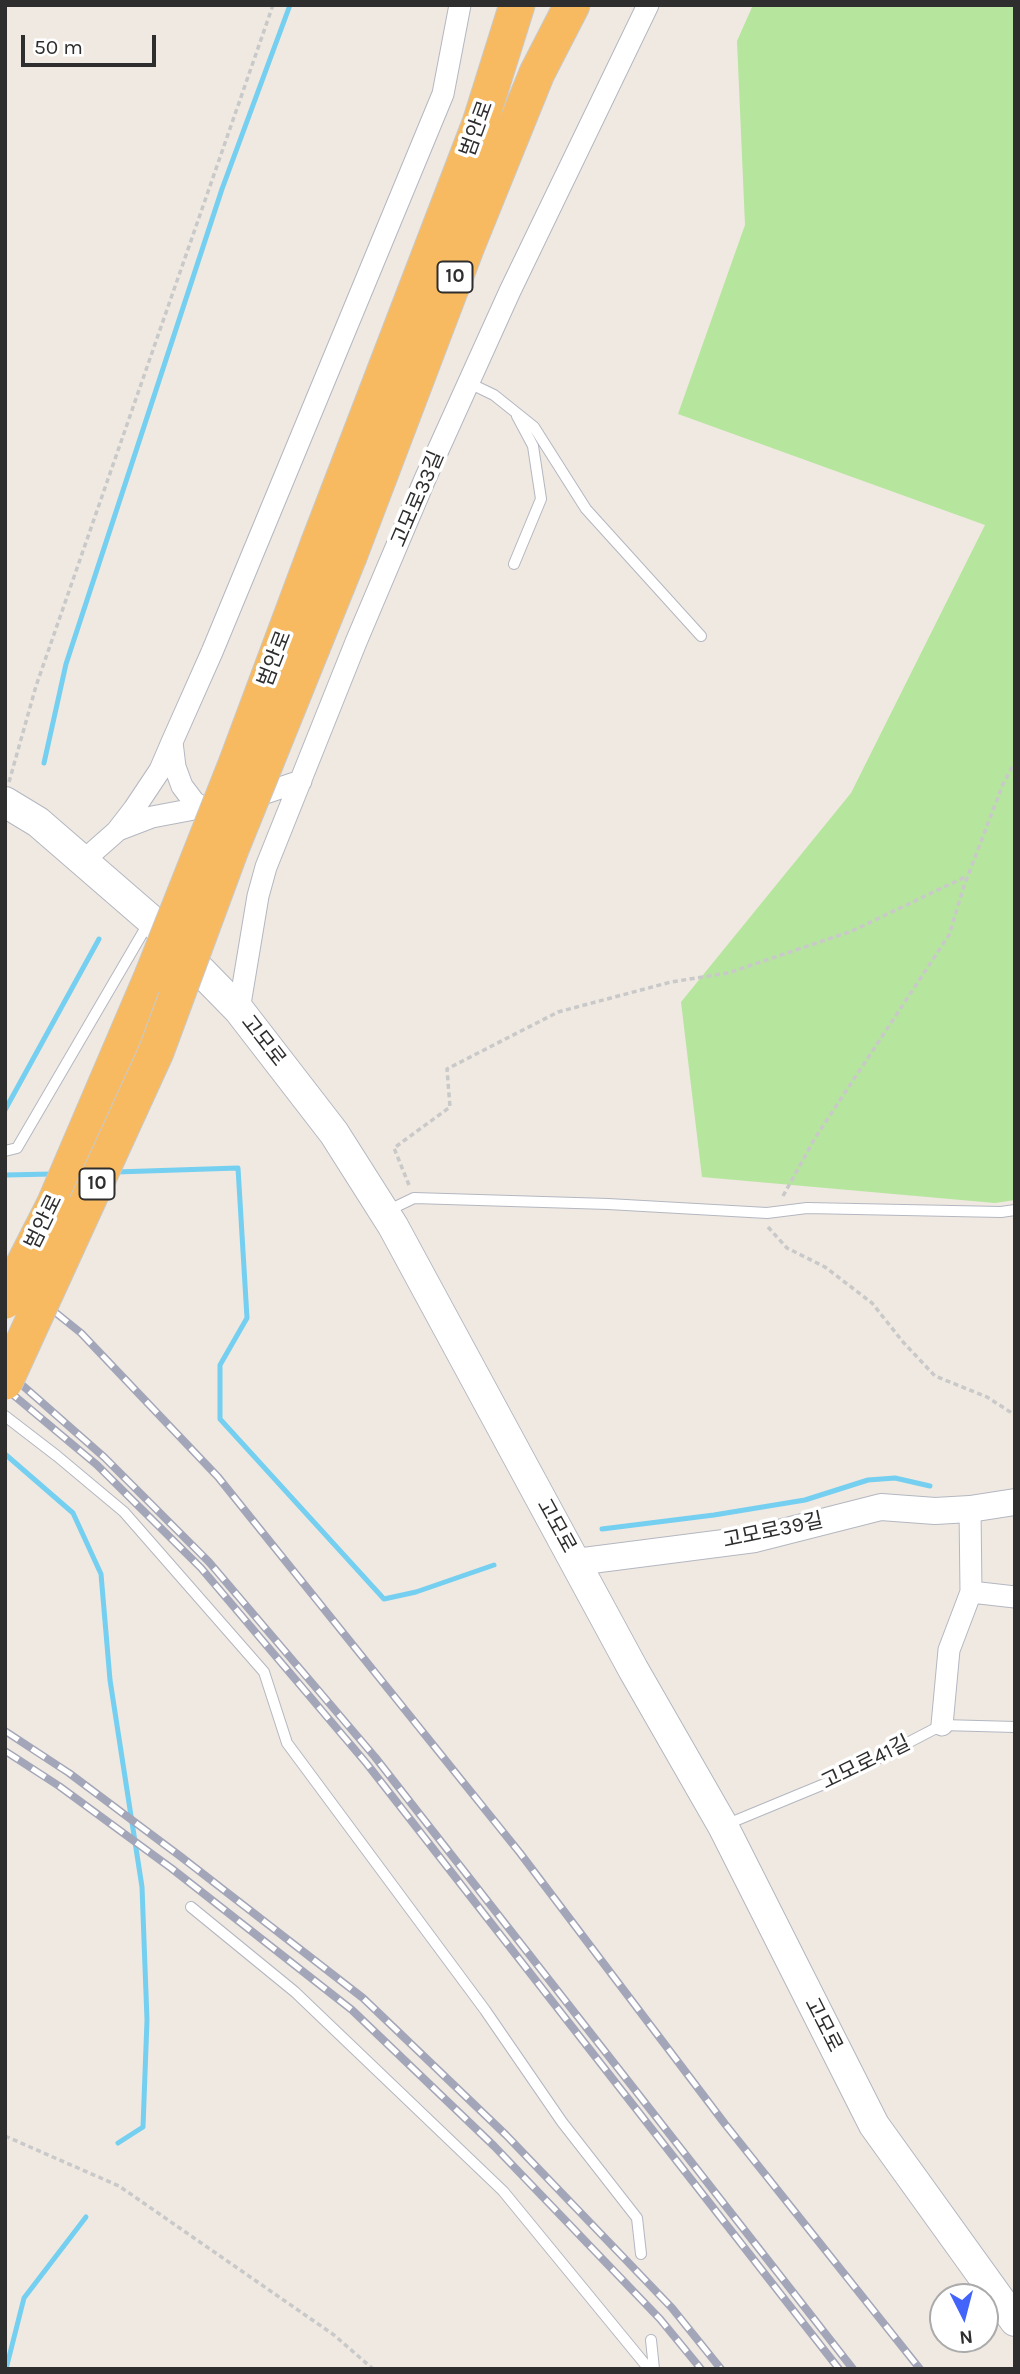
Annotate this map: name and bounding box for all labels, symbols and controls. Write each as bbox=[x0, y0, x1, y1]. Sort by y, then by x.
scale bar bbox=[24, 21, 159, 65]
text: 50 m bbox=[34, 35, 83, 59]
street label: 범안로 bbox=[455, 97, 499, 161]
road number: 10 bbox=[438, 262, 472, 292]
street label: 고모로33길 bbox=[386, 447, 450, 551]
street label: 범안로 bbox=[253, 627, 297, 691]
street label: 고모로 bbox=[235, 1010, 291, 1072]
road number: 10 bbox=[80, 1168, 114, 1200]
street label: 범안로 bbox=[20, 1190, 68, 1254]
street label: 고모로 bbox=[531, 1495, 581, 1557]
street label: 고모로39길 bbox=[721, 1508, 825, 1554]
street label: 고모로41길 bbox=[817, 1731, 915, 1795]
street label: 고모로 bbox=[799, 1993, 847, 2057]
north arrow bbox=[929, 2283, 999, 2353]
text: N bbox=[958, 2325, 974, 2349]

